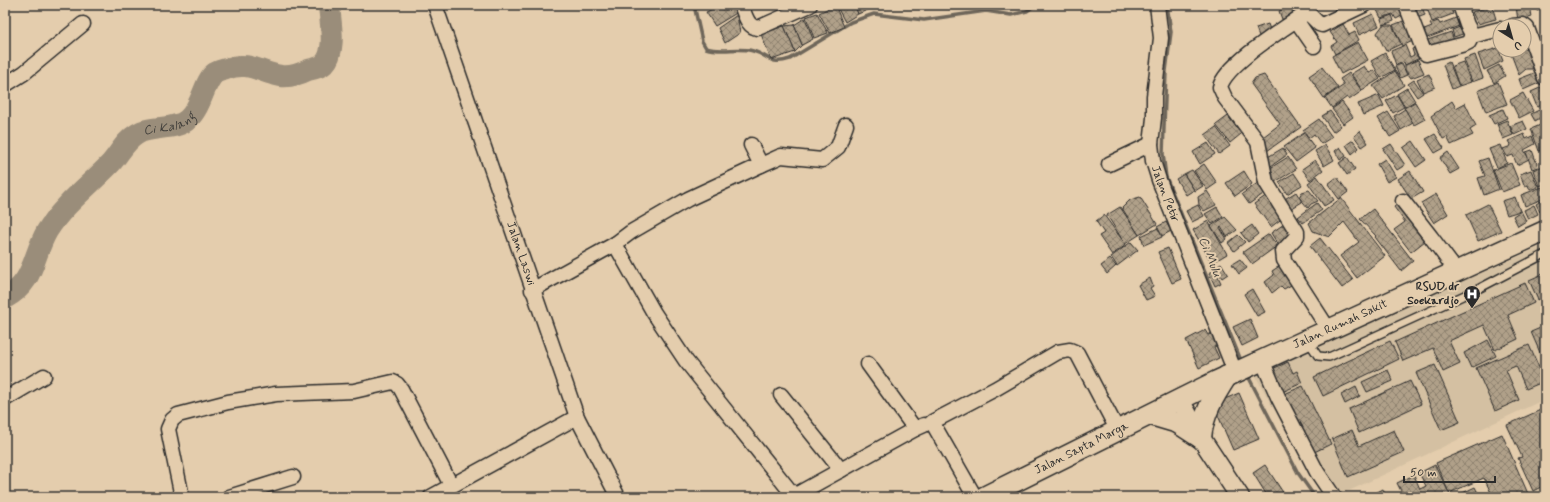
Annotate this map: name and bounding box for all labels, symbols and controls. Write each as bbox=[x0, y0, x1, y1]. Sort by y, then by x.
north arrow bbox=[1492, 18, 1532, 58]
text: U bbox=[1510, 37, 1524, 53]
water label: Ci Kalang bbox=[142, 107, 202, 139]
street label: Jalan Petir bbox=[1147, 164, 1183, 225]
street label: Jalan Laswi bbox=[502, 219, 539, 288]
water label: Ci Mulu bbox=[1194, 234, 1226, 280]
place label: RSUD dr Soekardjo bbox=[1407, 279, 1460, 309]
hospital icon: RSUD dr Soekardjo bbox=[1462, 284, 1482, 309]
street label: Jalan Rumah Sakit bbox=[1291, 296, 1391, 353]
street label: Jalan Sapta Marga bbox=[1032, 418, 1132, 479]
scale bar bbox=[1404, 458, 1495, 484]
text: 50 m bbox=[1410, 465, 1437, 481]

